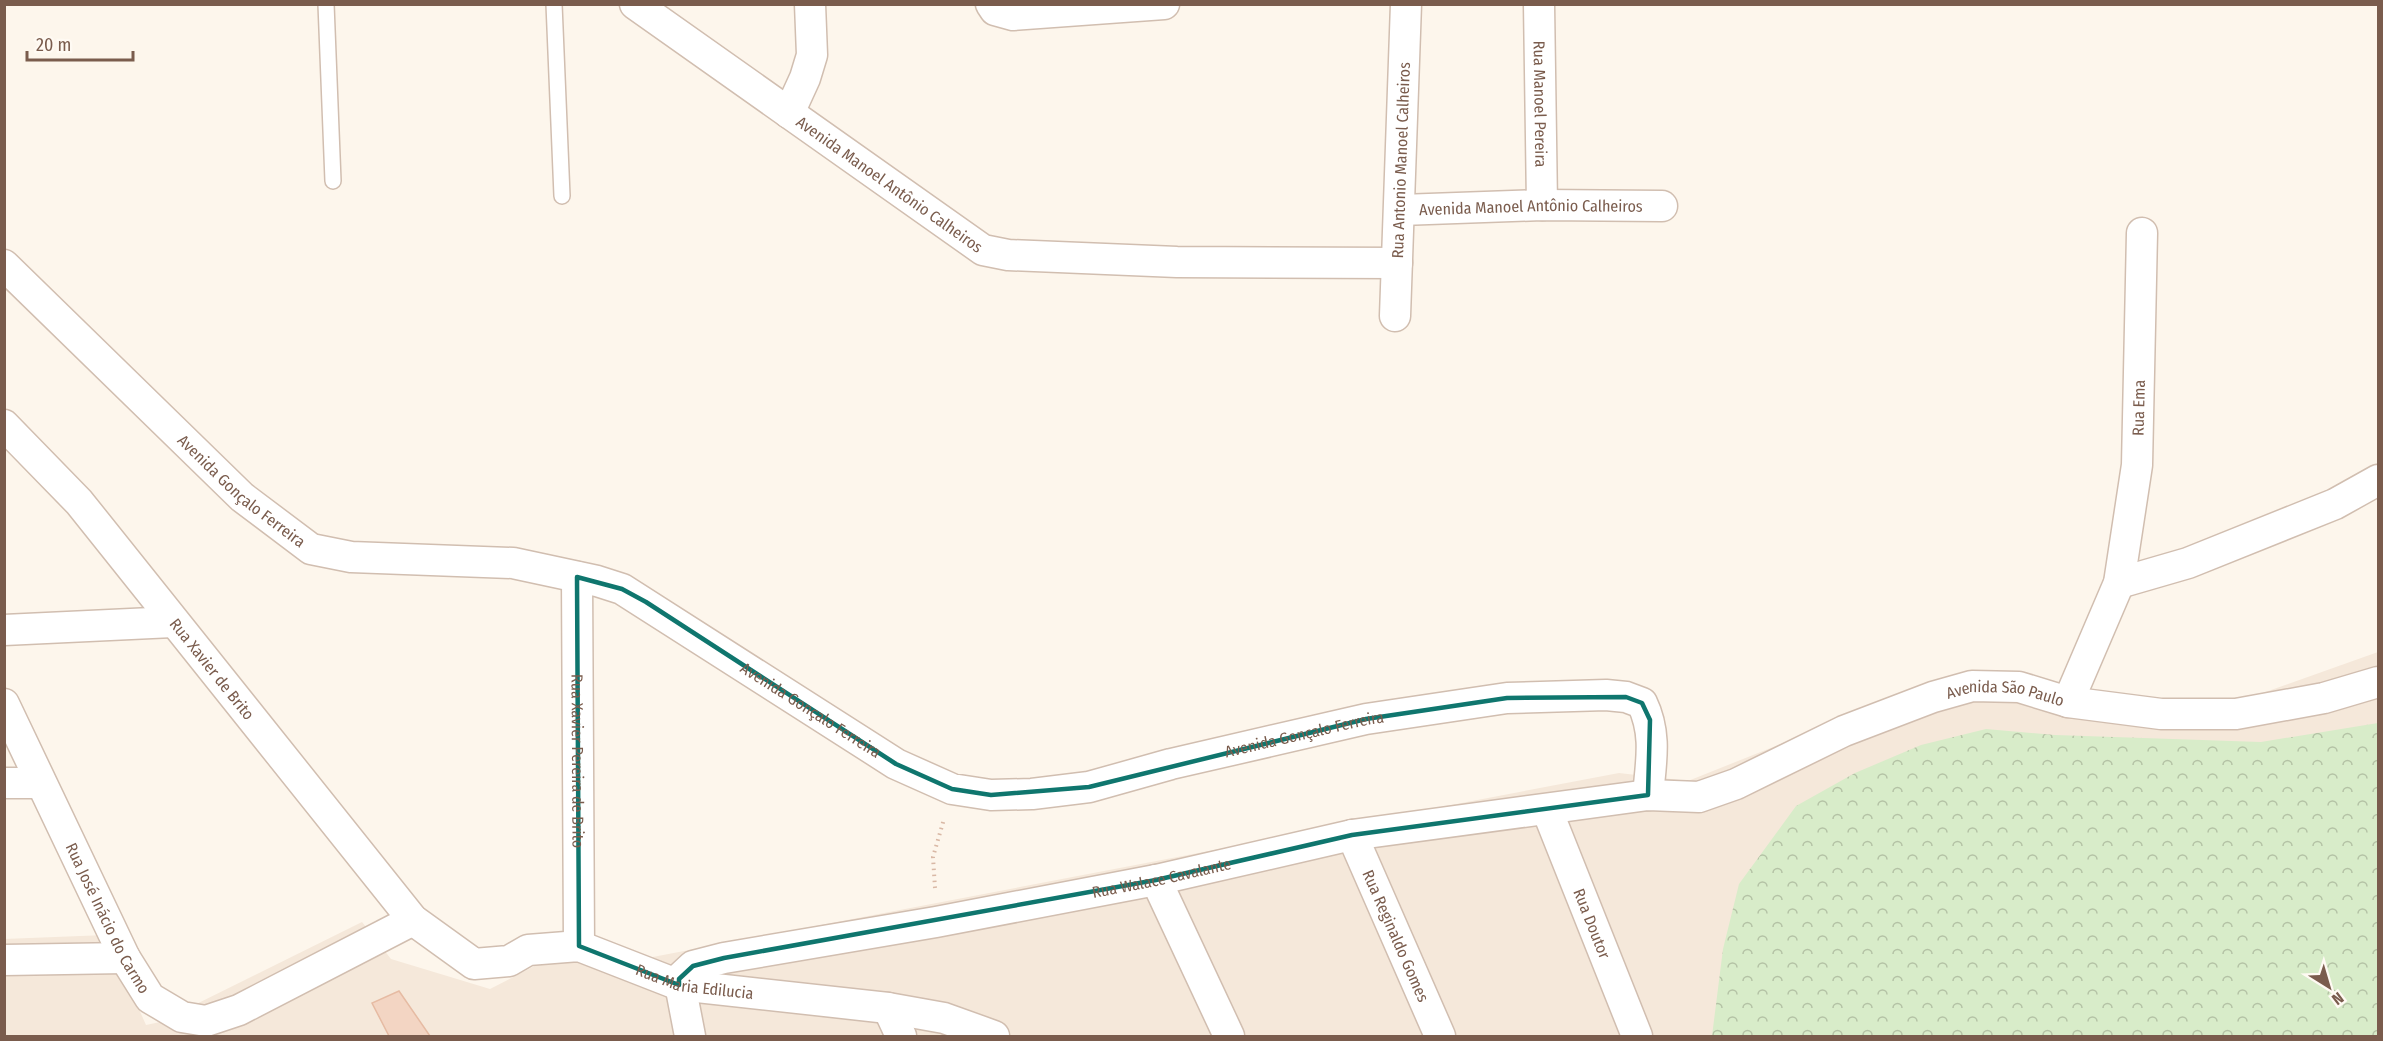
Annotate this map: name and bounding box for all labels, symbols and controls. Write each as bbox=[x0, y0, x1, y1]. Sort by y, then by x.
scale bar bbox=[27, 24, 134, 62]
text: 20 m bbox=[36, 34, 71, 56]
street label: Rua Manoel Pereira bbox=[1530, 41, 1550, 168]
street label: Rua Antonio Manoel Calheiros bbox=[1388, 62, 1414, 259]
street label: Avenida Manoel Antônio Calheiros bbox=[793, 112, 986, 257]
street label: Avenida Manoel Antônio Calheiros bbox=[1419, 196, 1643, 219]
street label: Rua Ema bbox=[2129, 379, 2149, 436]
street label: Avenida Gonçalo Ferreira bbox=[174, 431, 309, 551]
street label: Rua Xavier de Brito bbox=[166, 615, 258, 724]
street label: Avenida Gonçalo Ferreira bbox=[737, 658, 885, 762]
street label: Rua Xavier Pereira de Brito bbox=[568, 674, 587, 848]
street label: Avenida São Paulo bbox=[1944, 677, 2066, 710]
street label: Avenida Gonçalo Ferreira bbox=[1223, 707, 1385, 761]
street label: Rua José Inácio do Carmo bbox=[62, 840, 154, 997]
street label: Rua Walace Cavalante bbox=[1090, 854, 1233, 902]
street label: Rua Reginaldo Gomes bbox=[1358, 867, 1433, 1005]
street label: Rua Doutor bbox=[1569, 886, 1614, 962]
north arrow bbox=[2299, 957, 2359, 1017]
street label: Rua Maria Edilucia bbox=[633, 960, 755, 1003]
text: N bbox=[2328, 988, 2347, 1009]

